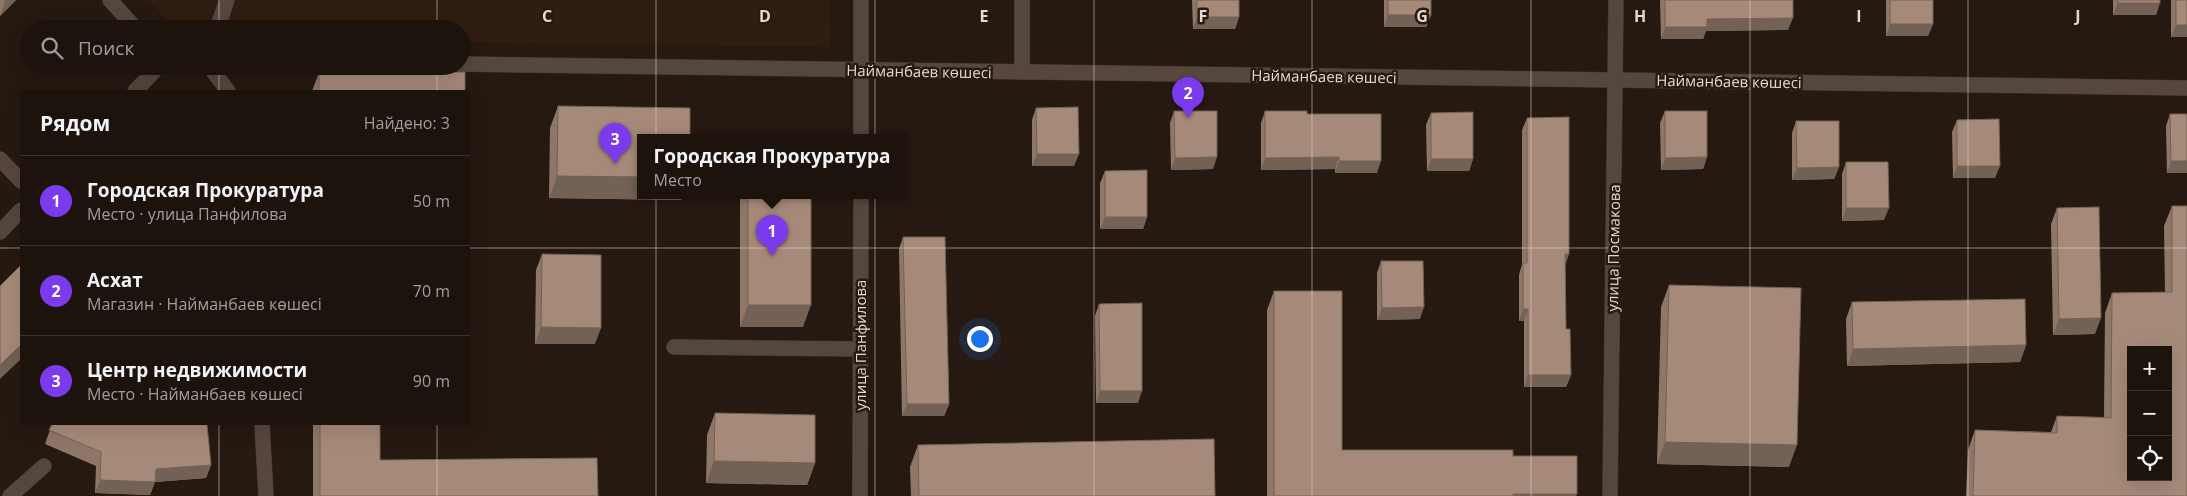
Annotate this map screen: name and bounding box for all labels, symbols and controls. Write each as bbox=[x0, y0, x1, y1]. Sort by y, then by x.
text: C bbox=[542, 5, 552, 27]
text: D bbox=[759, 5, 771, 27]
text: E bbox=[980, 5, 989, 27]
text: F bbox=[1199, 5, 1207, 27]
text: G bbox=[1416, 5, 1428, 27]
text: H bbox=[1634, 5, 1646, 27]
text: I bbox=[1856, 5, 1862, 27]
text: J bbox=[2073, 5, 2081, 27]
search box bbox=[20, 20, 470, 75]
icon: search bbox=[38, 34, 66, 62]
text: Поиск bbox=[78, 35, 134, 61]
street label: Найманбаев көшесі bbox=[846, 60, 992, 82]
street label: Найманбаев көшесі bbox=[1251, 65, 1397, 87]
street label: Найманбаев көшесі bbox=[1656, 70, 1802, 92]
pin: 2 bbox=[1172, 77, 1204, 118]
text: Рядом bbox=[40, 109, 110, 137]
text: Найдено: 3 bbox=[364, 112, 450, 134]
pin: 3 bbox=[599, 123, 631, 164]
popup bbox=[637, 134, 907, 199]
text: Городская Прокуратура bbox=[654, 143, 890, 169]
text: Место bbox=[654, 169, 702, 191]
text: Городская Прокуратура bbox=[87, 177, 324, 203]
street label: улица Посмакова bbox=[1602, 184, 1624, 312]
text: 1 bbox=[51, 190, 61, 212]
text: 50 m bbox=[413, 190, 450, 212]
text: Место · улица Панфилова bbox=[87, 203, 287, 225]
pin: 1 bbox=[756, 215, 788, 256]
text: Асхат bbox=[87, 267, 143, 293]
text: 2 bbox=[51, 280, 61, 302]
text: 70 m bbox=[413, 280, 450, 302]
street label: улица Панфилова bbox=[850, 280, 870, 410]
text: Магазин · Найманбаев көшесі bbox=[87, 293, 322, 315]
your location bbox=[967, 326, 993, 352]
map controls bbox=[2127, 346, 2172, 481]
button: + bbox=[2127, 346, 2172, 391]
text: Центр недвижимости bbox=[87, 357, 307, 383]
text: 3 bbox=[51, 370, 61, 392]
text: 90 m bbox=[413, 370, 450, 392]
text: Место · Найманбаев көшесі bbox=[87, 383, 303, 405]
button: − bbox=[2127, 391, 2172, 436]
button: locate bbox=[2127, 436, 2172, 481]

